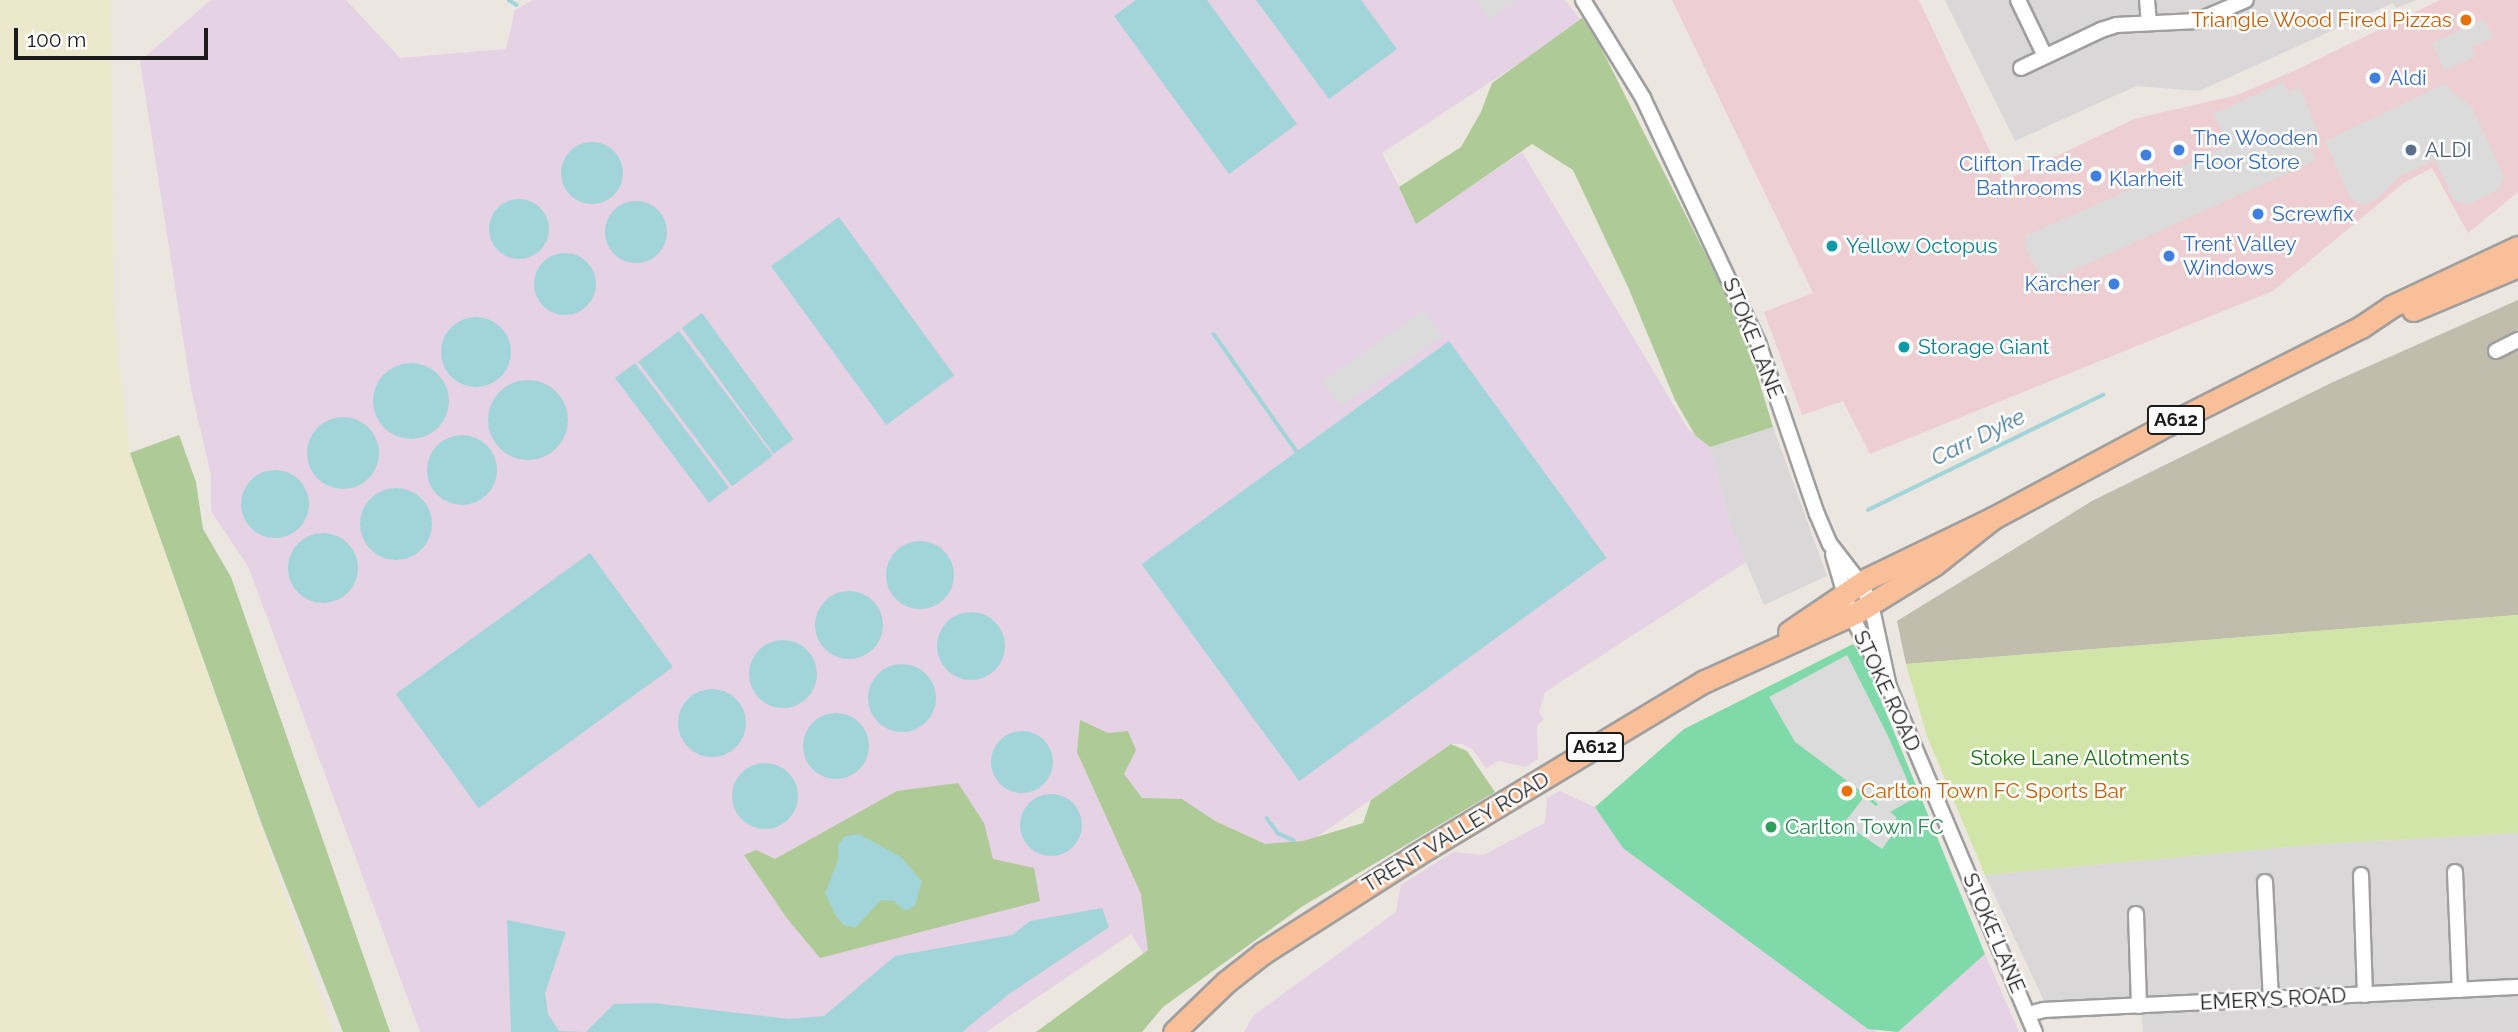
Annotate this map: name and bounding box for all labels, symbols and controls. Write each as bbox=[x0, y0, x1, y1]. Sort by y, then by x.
place label: Triangle Wood Fired Pizzas bbox=[2190, 7, 2452, 33]
marker: Triangle Wood Fired Pizzas bbox=[2458, 12, 2474, 28]
scale bar bbox=[18, 14, 212, 58]
text: 100 m bbox=[27, 27, 86, 52]
place label: Aldi bbox=[2389, 65, 2427, 91]
marker: Aldi bbox=[2367, 70, 2383, 86]
place label: The Wooden Floor Store bbox=[2193, 125, 2319, 175]
place label: ALDI bbox=[2425, 137, 2472, 163]
marker: The Wooden Floor Store bbox=[2171, 142, 2187, 158]
marker: ALDI bbox=[2403, 142, 2419, 158]
marker: Klarheit bbox=[2138, 147, 2154, 163]
place label: Clifton Trade Bathrooms bbox=[1958, 151, 2082, 201]
place label: Klarheit bbox=[2109, 166, 2183, 192]
marker: Clifton Trade Bathrooms bbox=[2088, 168, 2104, 184]
place label: Screwfix bbox=[2272, 201, 2354, 227]
marker: Screwfix bbox=[2250, 206, 2266, 222]
place label: Trent Valley Windows bbox=[2183, 231, 2297, 281]
place label: Yellow Octopus bbox=[1846, 233, 1998, 259]
marker: Yellow Octopus bbox=[1824, 238, 1840, 254]
marker: Trent Valley Windows bbox=[2161, 248, 2177, 264]
place label: Kärcher bbox=[2025, 271, 2100, 297]
street label: STOKE LANE bbox=[1717, 274, 1789, 402]
marker: Kärcher bbox=[2106, 276, 2122, 292]
place label: Storage Giant bbox=[1918, 334, 2050, 360]
marker: Storage Giant bbox=[1896, 339, 1912, 355]
water label: Carr Dyke bbox=[1926, 402, 2030, 472]
road number: A612 bbox=[2146, 404, 2206, 436]
street label: STOKE ROAD bbox=[1848, 627, 1926, 755]
road number: A612 bbox=[1565, 732, 1625, 762]
park label: Stoke Lane Allotments bbox=[1970, 745, 2190, 771]
street label: TRENT VALLEY ROAD bbox=[1357, 766, 1555, 898]
place label: Carlton Town FC Sports Bar bbox=[1861, 778, 2127, 804]
marker: Carlton Town FC Sports Bar bbox=[1839, 783, 1855, 799]
place label: Carlton Town FC bbox=[1785, 814, 1945, 840]
marker: Carlton Town FC bbox=[1763, 819, 1779, 835]
street label: STOKE LANE bbox=[1957, 869, 2031, 997]
street label: EMERYS ROAD bbox=[2199, 983, 2347, 1015]

